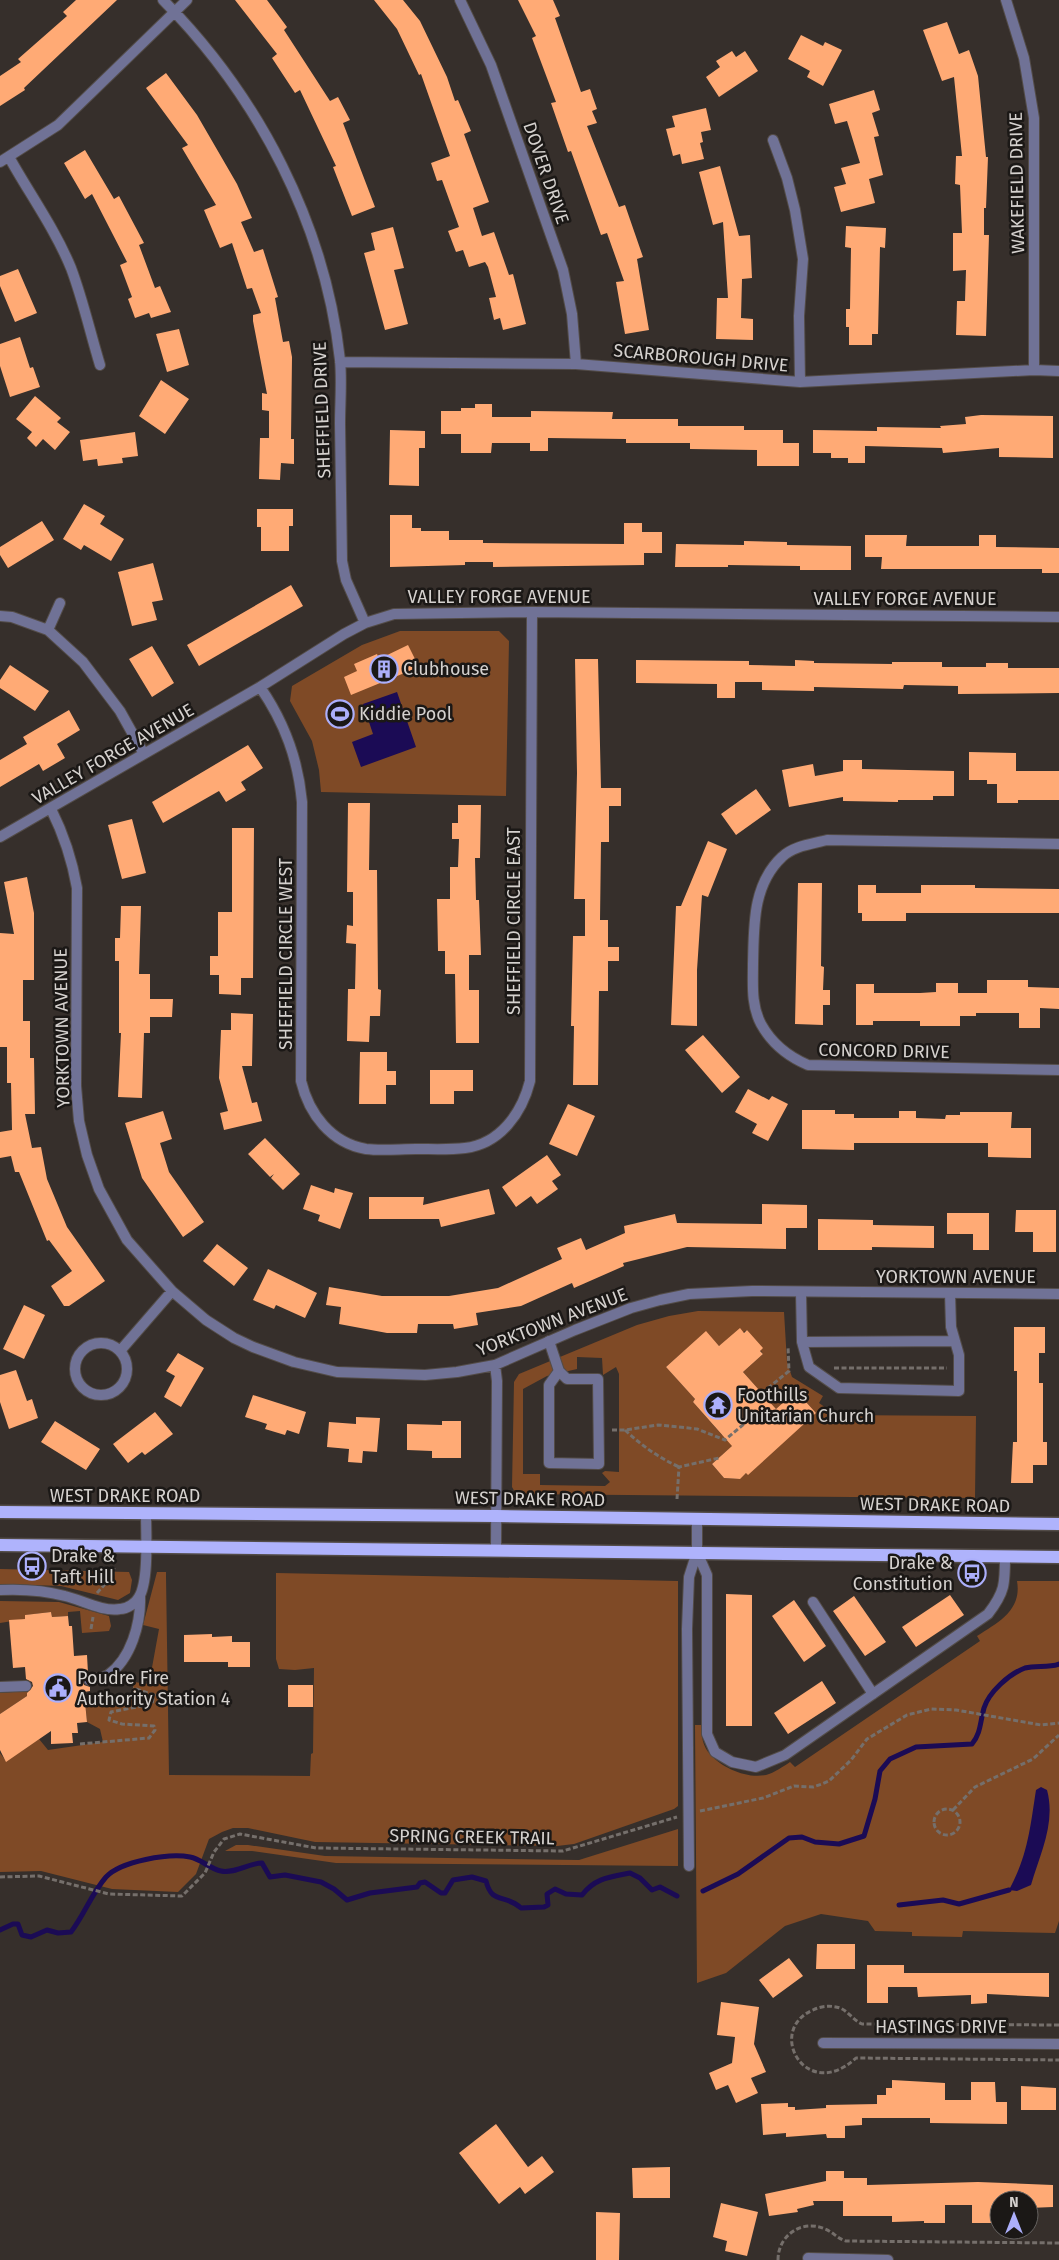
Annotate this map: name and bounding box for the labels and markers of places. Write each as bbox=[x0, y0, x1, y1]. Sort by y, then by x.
building icon: Clubhouse bbox=[369, 654, 399, 684]
place label: Clubhouse bbox=[403, 658, 489, 680]
sports icon: Kiddie Pool bbox=[325, 699, 355, 729]
place label: Kiddie Pool bbox=[359, 703, 452, 725]
place label: Foothills Unitarian Church bbox=[737, 1384, 874, 1427]
temple icon: Foothills Unitarian Church bbox=[703, 1390, 733, 1420]
place label: Drake & Taft Hill bbox=[51, 1545, 115, 1588]
bus stop icon: Drake & Taft Hill bbox=[17, 1551, 47, 1581]
place label: Drake & Constitution bbox=[853, 1552, 953, 1595]
bus stop icon: Drake & Constitution bbox=[957, 1558, 987, 1588]
place label: Poudre Fire Authority Station 4 bbox=[77, 1667, 231, 1710]
public building icon: Poudre Fire Authority Station 4 bbox=[43, 1673, 73, 1703]

